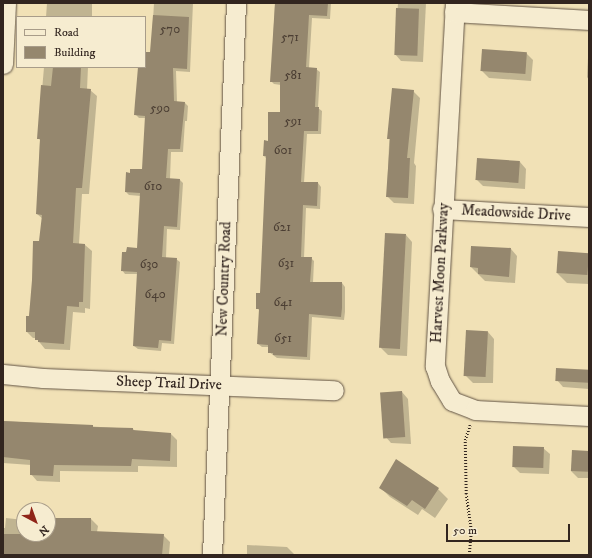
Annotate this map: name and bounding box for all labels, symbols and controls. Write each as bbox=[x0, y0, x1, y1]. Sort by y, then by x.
legend bbox=[16, 16, 146, 68]
house number: 570 bbox=[160, 21, 180, 37]
text: Road bbox=[54, 25, 79, 40]
house number: 571 bbox=[281, 29, 299, 45]
text: Building bbox=[54, 45, 95, 60]
house number: 581 bbox=[284, 67, 302, 83]
house number: 590 bbox=[150, 100, 170, 116]
house number: 591 bbox=[284, 113, 302, 129]
house number: 601 bbox=[274, 142, 292, 158]
house number: 610 bbox=[144, 178, 162, 194]
street label: Meadowside Drive bbox=[461, 201, 571, 225]
street label: Harvest Moon Parkway bbox=[427, 202, 453, 344]
house number: 621 bbox=[273, 219, 291, 235]
street label: New Country Road bbox=[213, 221, 235, 337]
house number: 631 bbox=[278, 255, 294, 271]
house number: 630 bbox=[140, 256, 158, 272]
house number: 640 bbox=[144, 286, 166, 302]
house number: 641 bbox=[273, 294, 293, 310]
house number: 651 bbox=[274, 330, 292, 346]
street label: Sheep Trail Drive bbox=[116, 372, 222, 394]
north arrow bbox=[16, 502, 56, 542]
scale bar bbox=[448, 516, 572, 542]
text: N bbox=[35, 522, 51, 539]
text: 50 m bbox=[453, 523, 477, 538]

